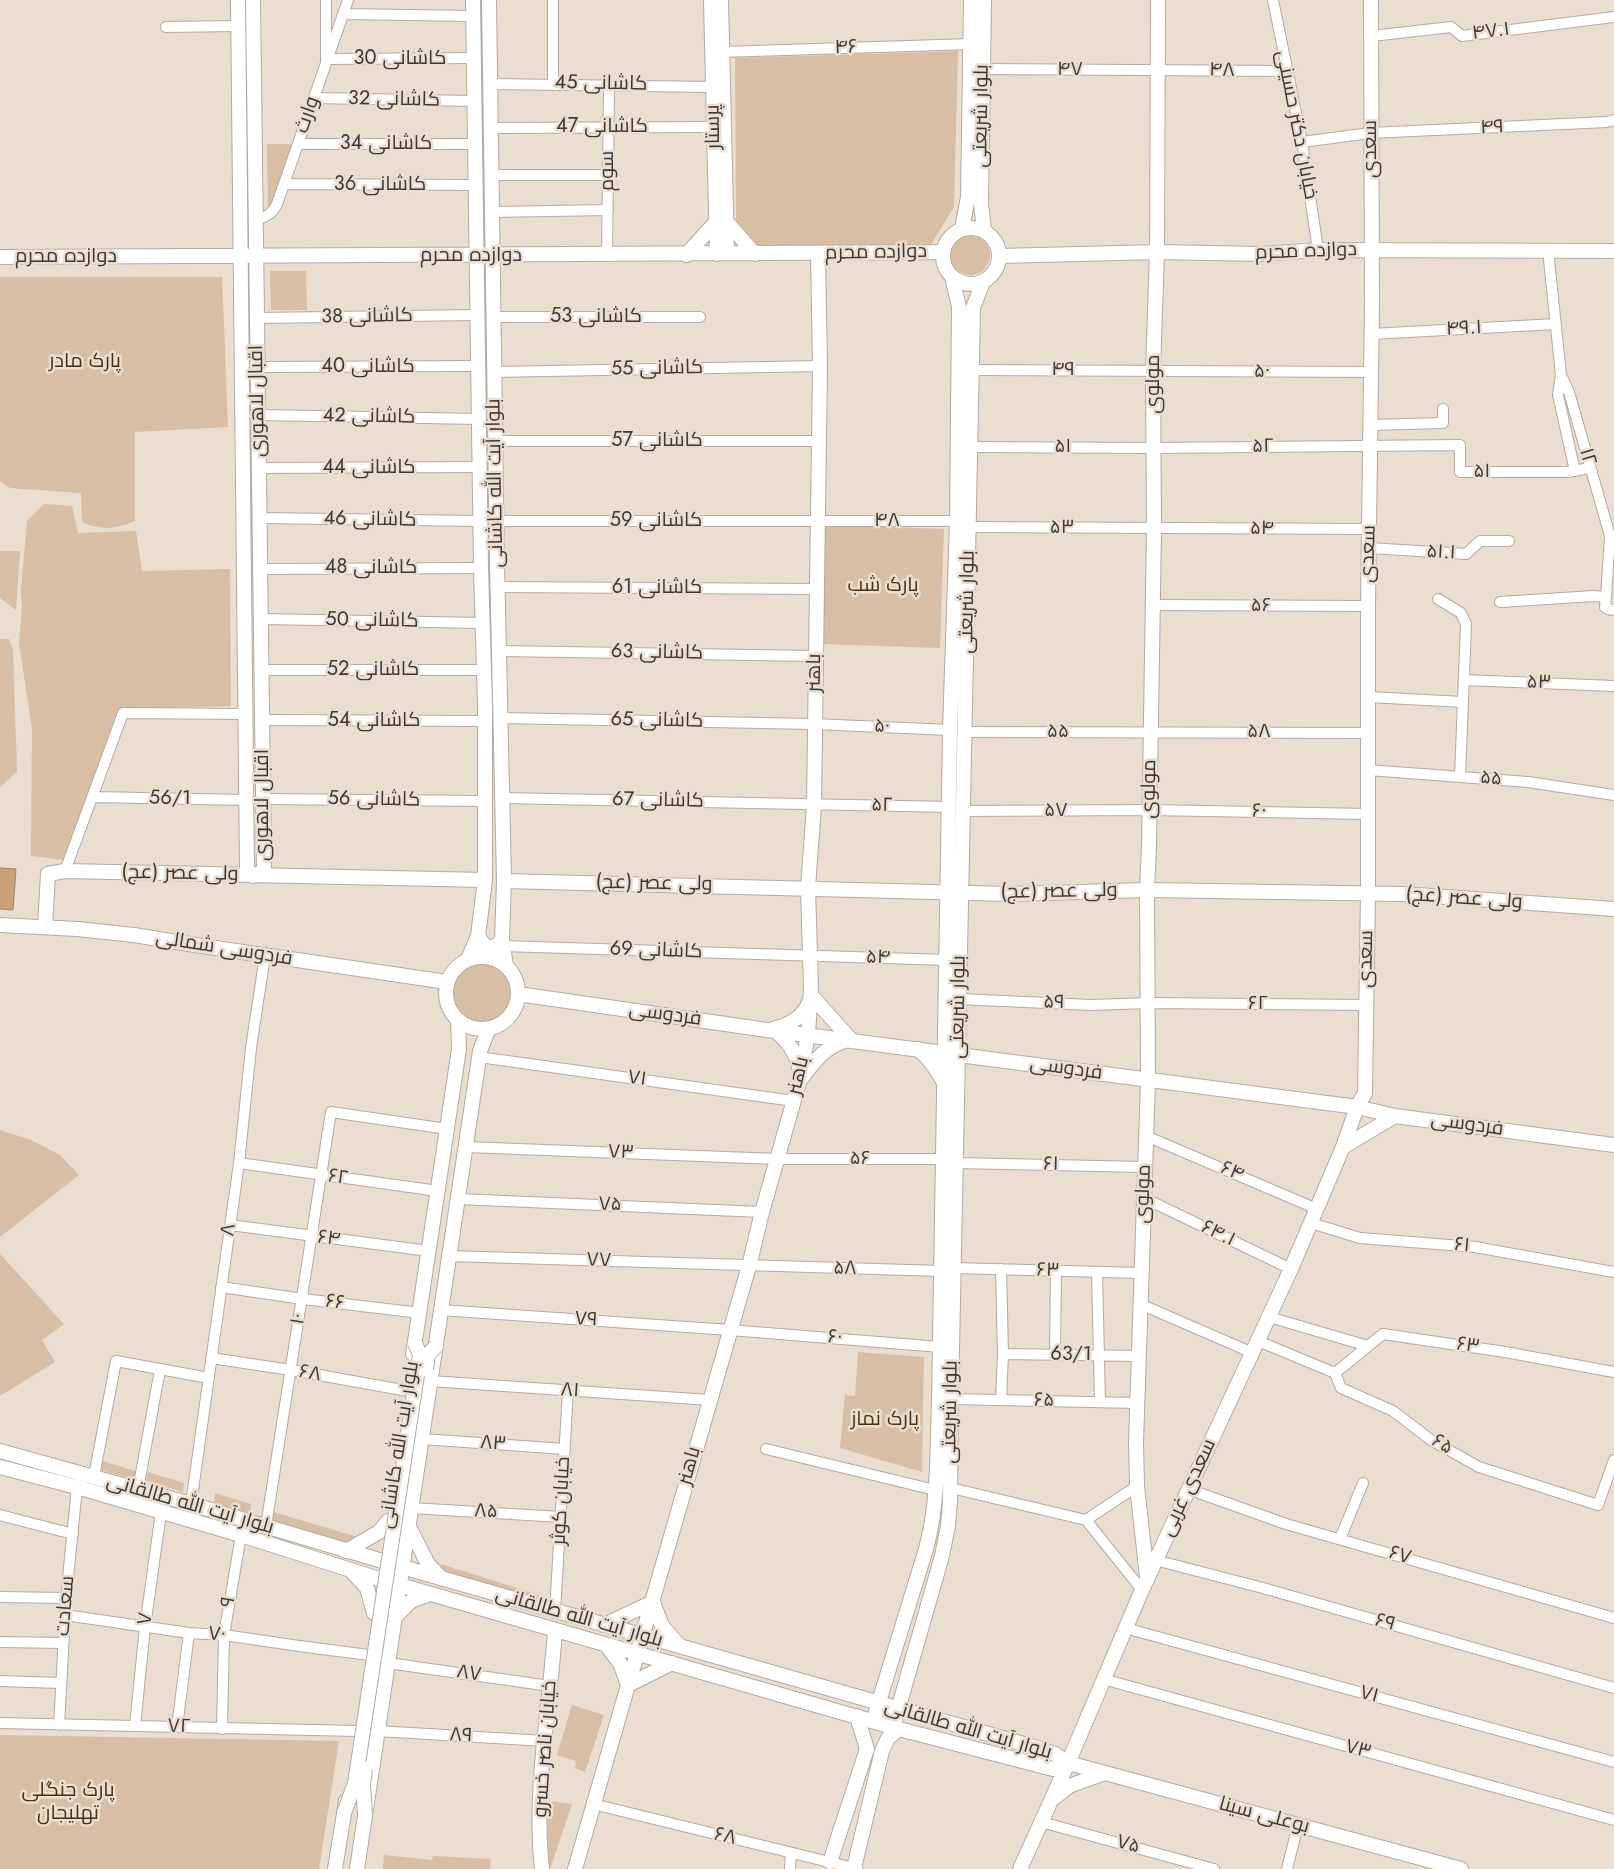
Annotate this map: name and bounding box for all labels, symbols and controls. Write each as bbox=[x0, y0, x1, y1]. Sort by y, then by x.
street label: ۴۷.۱ bbox=[1471, 18, 1511, 46]
street label: ۴۶ bbox=[834, 36, 858, 60]
street label: کاشانی 30 bbox=[354, 47, 446, 71]
street label: خیابان دکتر حسینی bbox=[1270, 48, 1322, 202]
street label: ۴۷ bbox=[1057, 58, 1083, 82]
street label: ۴۸ bbox=[1209, 59, 1235, 83]
street label: بلوار شریعتی bbox=[969, 64, 995, 168]
street label: کاشانی 45 bbox=[554, 71, 648, 97]
street label: کاشانی 32 bbox=[348, 87, 440, 113]
street label: وارث bbox=[291, 93, 325, 137]
street label: پرستار bbox=[702, 104, 726, 150]
street label: کاشانی 47 bbox=[556, 115, 648, 139]
street label: ۴۹ bbox=[1480, 115, 1504, 141]
street label: سعدی bbox=[1359, 120, 1383, 178]
street label: کاشانی 34 bbox=[340, 132, 432, 156]
street label: سوم bbox=[596, 151, 620, 191]
street label: کاشانی 36 bbox=[334, 173, 426, 197]
street label: دوازده محرم bbox=[1255, 238, 1357, 266]
street label: دوازده محرم bbox=[825, 240, 927, 266]
street label: دوازده محرم bbox=[420, 244, 522, 268]
street label: دوازده محرم bbox=[15, 245, 117, 269]
street label: کاشانی 38 bbox=[321, 304, 413, 330]
street label: کاشانی 53 bbox=[550, 305, 642, 329]
street label: ۴۹.۱ bbox=[1445, 316, 1483, 342]
street label: اقبال لاهوری bbox=[245, 345, 271, 457]
park label: پارک مادر bbox=[49, 350, 121, 374]
street label: مولوی bbox=[1142, 354, 1166, 414]
street label: کاشانی 40 bbox=[321, 355, 415, 379]
street label: کاشانی 55 bbox=[611, 356, 703, 382]
street label: ۴۹ bbox=[1051, 358, 1075, 382]
street label: ۵۰ bbox=[1254, 360, 1270, 384]
street label: بلوار آیت الله کاشانی bbox=[483, 398, 509, 568]
street label: کاشانی 42 bbox=[322, 404, 416, 430]
street label: کاشانی 57 bbox=[611, 429, 703, 453]
street label: ۵۱ bbox=[1054, 435, 1072, 459]
street label: ۵۲ bbox=[1252, 435, 1274, 459]
street label: ۱۲ bbox=[1573, 446, 1601, 468]
street label: کاشانی 44 bbox=[322, 456, 416, 480]
street label: ۵۱ bbox=[1473, 460, 1491, 484]
street label: کاشانی 46 bbox=[323, 507, 417, 533]
street label: کاشانی 59 bbox=[610, 509, 702, 533]
street label: ۴۸ bbox=[874, 509, 900, 533]
street label: ۵۳ bbox=[1050, 516, 1074, 540]
street label: ۵۴ bbox=[1250, 517, 1274, 541]
street label: سعدی bbox=[1356, 525, 1382, 583]
street label: ۵۱.۱ bbox=[1426, 540, 1456, 566]
street label: بلوار شریعتی bbox=[955, 550, 981, 654]
street label: کاشانی 48 bbox=[325, 556, 417, 580]
park label: پارک شب bbox=[847, 574, 919, 598]
street label: کاشانی 61 bbox=[612, 576, 702, 600]
street label: ۵۶ bbox=[1251, 594, 1271, 618]
street label: کاشانی 50 bbox=[325, 608, 419, 634]
street label: کاشانی 63 bbox=[611, 640, 703, 666]
street label: باهنر bbox=[803, 653, 827, 693]
street label: کاشانی 52 bbox=[327, 658, 419, 682]
street label: ۵۳ bbox=[1526, 671, 1552, 695]
street label: کاشانی 65 bbox=[610, 708, 704, 734]
street label: کاشانی 54 bbox=[328, 709, 420, 733]
street label: ۵۰ bbox=[874, 715, 890, 739]
street label: ۵۵ bbox=[1047, 720, 1069, 744]
street label: ۵۸ bbox=[1247, 720, 1271, 744]
street label: اقبال لاهوری bbox=[251, 749, 275, 861]
street label: مولوی bbox=[1137, 759, 1163, 819]
street label: ۵۵ bbox=[1479, 766, 1503, 792]
street label: 56/1 bbox=[149, 787, 191, 811]
street label: کاشانی 56 bbox=[327, 787, 421, 813]
street label: کاشانی 67 bbox=[612, 788, 704, 814]
street label: ۵۲ bbox=[871, 794, 893, 818]
street label: ۵۷ bbox=[1044, 799, 1068, 823]
street label: ۶۰ bbox=[1252, 800, 1266, 824]
street label: ولی عصر (عج) bbox=[121, 861, 239, 887]
street label: ولی عصر (عج) bbox=[595, 871, 713, 897]
street label: ولی عصر (عج) bbox=[1000, 879, 1118, 905]
street label: ولی عصر (عج) bbox=[1405, 883, 1523, 915]
street label: فردوسی شمالی bbox=[154, 926, 294, 972]
street label: سعدی bbox=[1354, 930, 1380, 988]
street label: کاشانی 69 bbox=[609, 937, 703, 965]
street label: ۵۴ bbox=[865, 946, 891, 970]
street label: بلوار شریعتی bbox=[946, 955, 972, 1059]
street label: ۵۹ bbox=[1043, 991, 1065, 1015]
street label: ۶۲ bbox=[1248, 992, 1268, 1016]
street label: فردوسی bbox=[627, 998, 703, 1032]
street label: فردوسی bbox=[1028, 1052, 1104, 1086]
street label: باهنر bbox=[783, 1054, 815, 1098]
street label: ۷۱ bbox=[626, 1066, 648, 1092]
street label: فردوسی bbox=[1429, 1108, 1505, 1142]
street label: ۷۳ bbox=[608, 1141, 634, 1165]
street label: ۵۶ bbox=[850, 1147, 870, 1171]
street label: ۶۱ bbox=[1043, 1153, 1059, 1177]
street label: ۶۴ bbox=[1217, 1156, 1247, 1188]
street label: مولوی bbox=[1131, 1164, 1157, 1224]
street label: ۶۲ bbox=[326, 1165, 350, 1191]
street label: ۷۵ bbox=[598, 1193, 622, 1217]
street label: ۶۴.۱ bbox=[1197, 1216, 1239, 1252]
street label: ۸ bbox=[216, 1222, 242, 1238]
street label: ۶۴ bbox=[316, 1226, 342, 1252]
street label: ۶۱ bbox=[1453, 1233, 1471, 1259]
street label: ۷۷ bbox=[586, 1249, 612, 1273]
street label: ۵۸ bbox=[833, 1257, 857, 1281]
street label: ۶۳ bbox=[1036, 1259, 1060, 1283]
street label: ۶۶ bbox=[324, 1290, 346, 1316]
street label: ۷۹ bbox=[574, 1307, 598, 1333]
street label: ۱۰ bbox=[286, 1312, 312, 1326]
street label: ۶۰ bbox=[827, 1325, 843, 1351]
street label: ۶۳ bbox=[1455, 1333, 1481, 1359]
street label: 63/1 bbox=[1050, 1343, 1092, 1367]
street label: ۶۸ bbox=[297, 1360, 323, 1388]
street label: بلوار آیت الله کاشانی bbox=[375, 1360, 425, 1530]
street label: بلوار شریعتی bbox=[938, 1360, 964, 1464]
street label: ۸۱ bbox=[560, 1378, 580, 1404]
street label: ۶۵ bbox=[1034, 1389, 1054, 1413]
park label: پارک نماز bbox=[851, 1408, 919, 1432]
street label: ۶۵ bbox=[1427, 1429, 1457, 1461]
street label: ۸۳ bbox=[479, 1431, 507, 1457]
street label: سعدی غربی bbox=[1156, 1435, 1222, 1541]
street label: باهنر bbox=[673, 1444, 707, 1488]
street label: خیابان کوثر bbox=[548, 1456, 576, 1546]
street label: بلوار آیت الله طالقانی bbox=[103, 1470, 277, 1540]
street label: ۸۵ bbox=[474, 1499, 498, 1525]
street label: ۶۷ bbox=[1386, 1541, 1414, 1571]
street label: سعادت bbox=[51, 1575, 81, 1637]
street label: بلوار آیت الله طالقانی bbox=[492, 1583, 666, 1653]
street label: ۹ bbox=[216, 1595, 242, 1609]
street label: ۶۹ bbox=[1372, 1609, 1398, 1637]
street label: ۷ bbox=[133, 1611, 159, 1627]
street label: ۷۰ bbox=[207, 1622, 227, 1648]
street label: ۸۷ bbox=[455, 1660, 483, 1688]
street label: خیابان ناصر خسرو bbox=[529, 1680, 563, 1818]
street label: ۷۱ bbox=[1357, 1681, 1381, 1709]
street label: بلوار آیت الله طالقانی bbox=[881, 1695, 1055, 1765]
street label: ۷۲ bbox=[167, 1715, 191, 1739]
street label: ۸۹ bbox=[449, 1723, 473, 1749]
street label: ۷۳ bbox=[1342, 1735, 1374, 1765]
park label: پارک جنگلی تهلیجان bbox=[21, 1779, 115, 1826]
street label: بوعلی سینا bbox=[1216, 1792, 1312, 1840]
street label: ۶۸ bbox=[712, 1823, 738, 1851]
street label: ۷۵ bbox=[1114, 1830, 1142, 1860]

